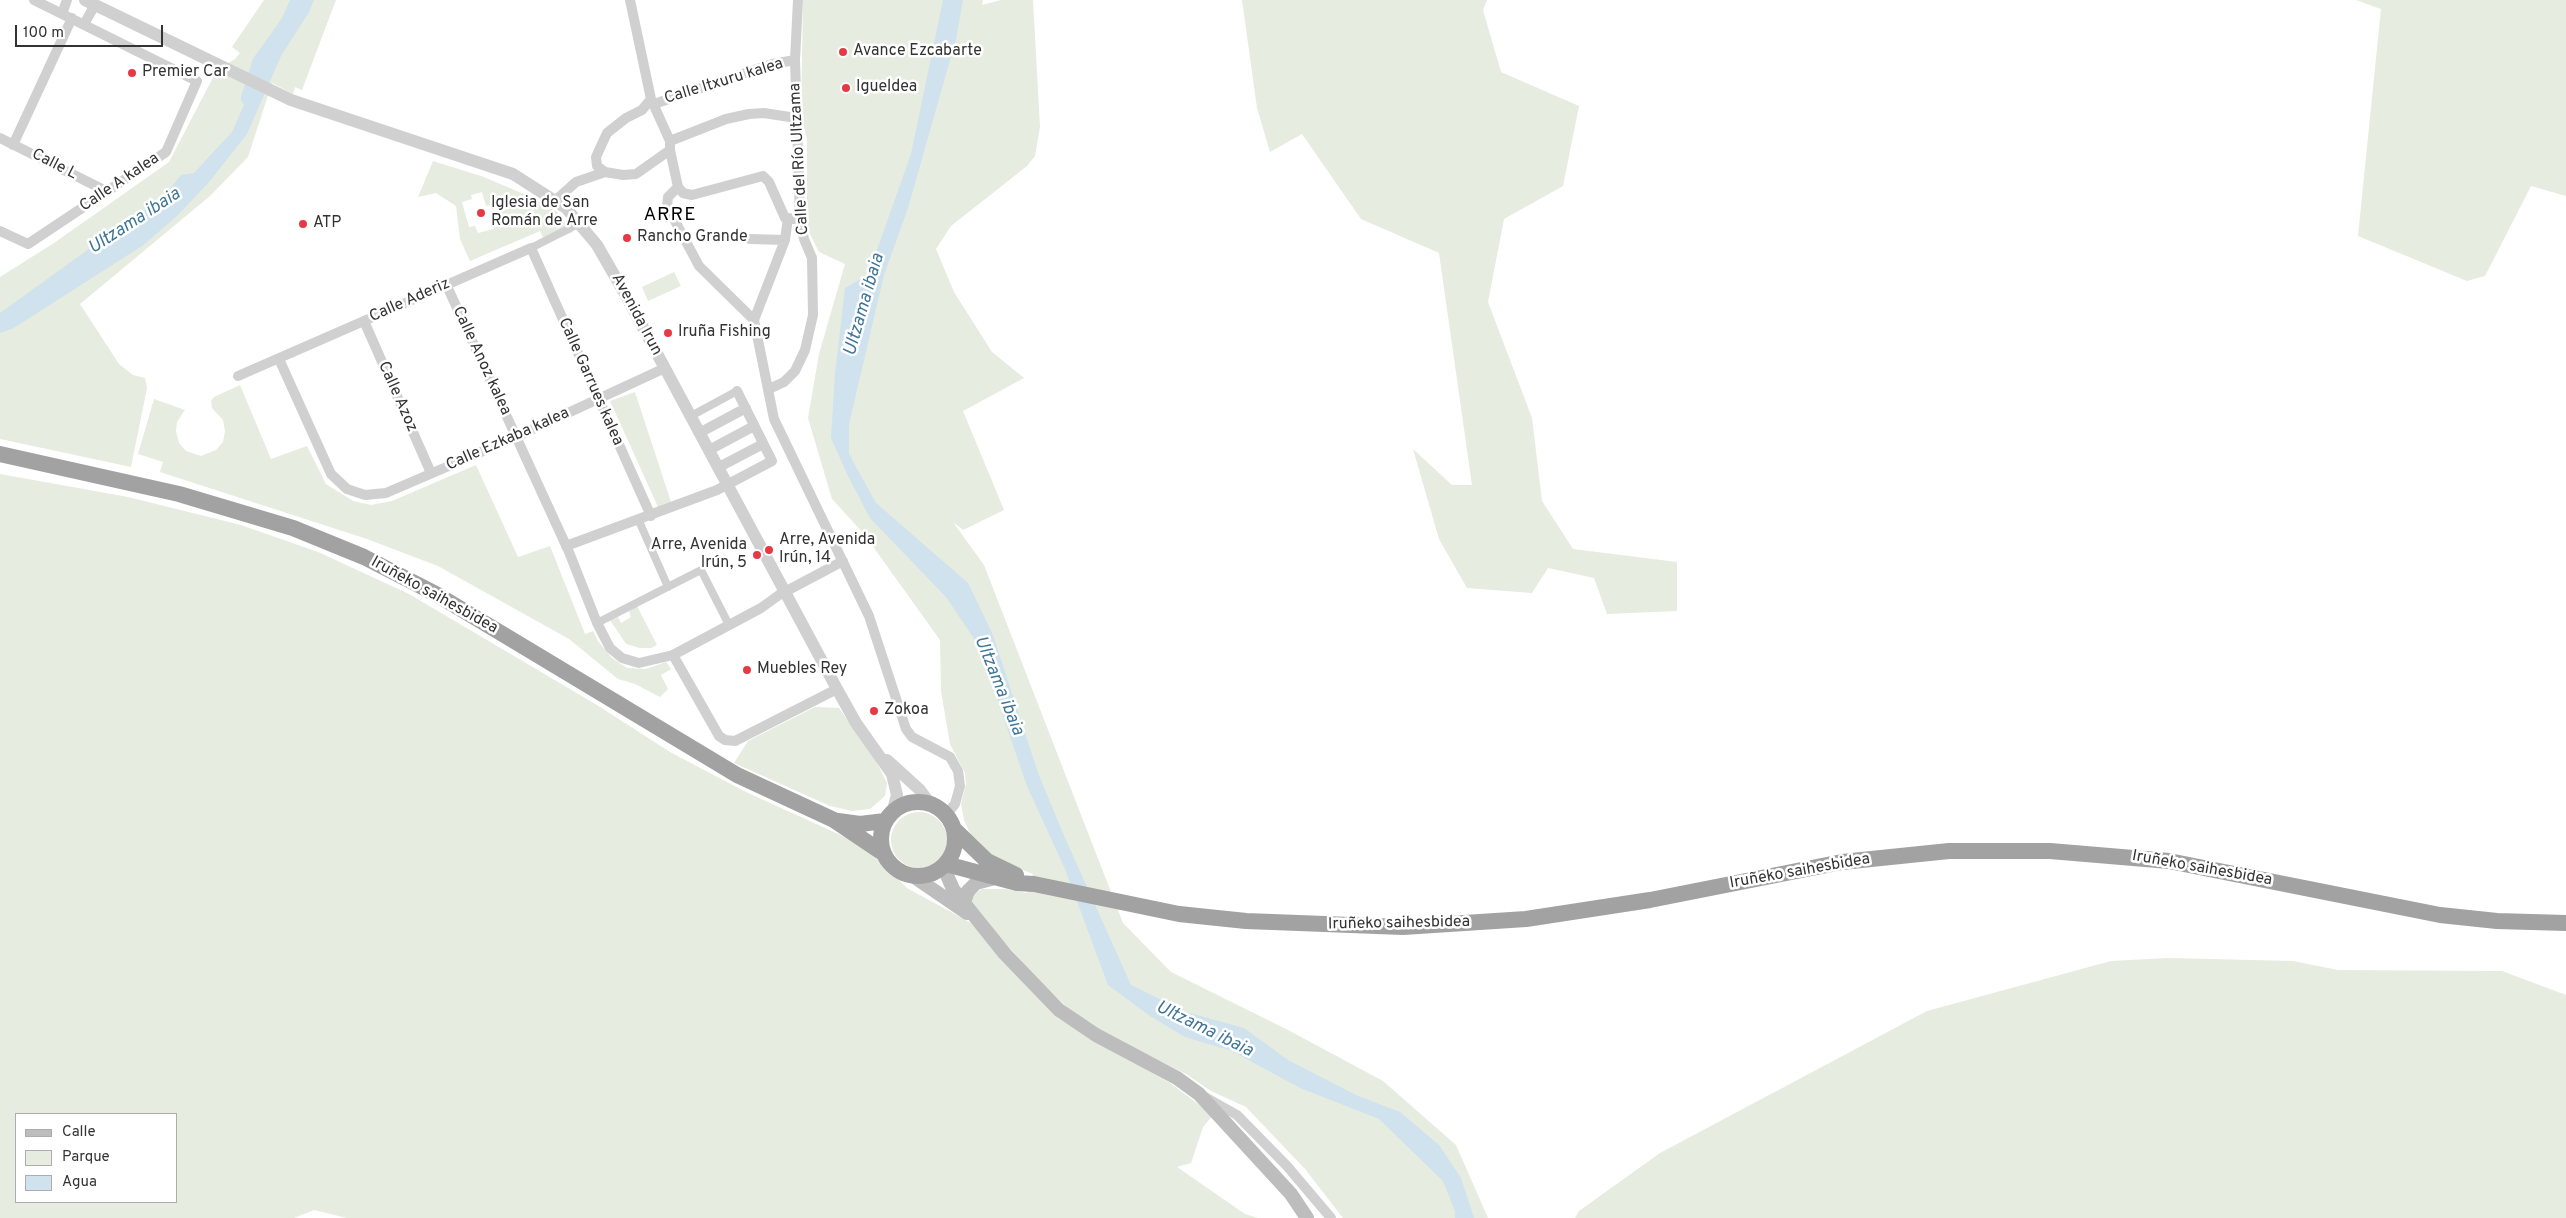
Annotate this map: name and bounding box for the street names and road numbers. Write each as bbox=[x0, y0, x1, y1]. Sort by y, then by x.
street label: Calle Itxuru kalea bbox=[662, 55, 786, 109]
street label: Calle del Río Ultzama bbox=[786, 82, 814, 236]
street label: Calle L bbox=[28, 145, 80, 185]
street label: Calle A kalea bbox=[77, 149, 163, 217]
street label: Avenida Irun bbox=[606, 271, 666, 359]
street label: Calle Aderiz bbox=[367, 275, 453, 327]
street label: Calle Anoz kalea bbox=[447, 304, 515, 418]
street label: Calle Garrues kalea bbox=[553, 315, 627, 449]
street label: Calle Azoz bbox=[373, 359, 421, 435]
street label: Calle Ezkaba kalea bbox=[443, 404, 573, 476]
street label: Iruñeko saihesbidea bbox=[367, 553, 501, 639]
street label: Iruñeko saihesbidea bbox=[2130, 847, 2274, 891]
street label: Iruñeko saihesbidea bbox=[1728, 850, 1872, 894]
street label: Iruñeko saihesbidea bbox=[1328, 913, 1470, 935]

